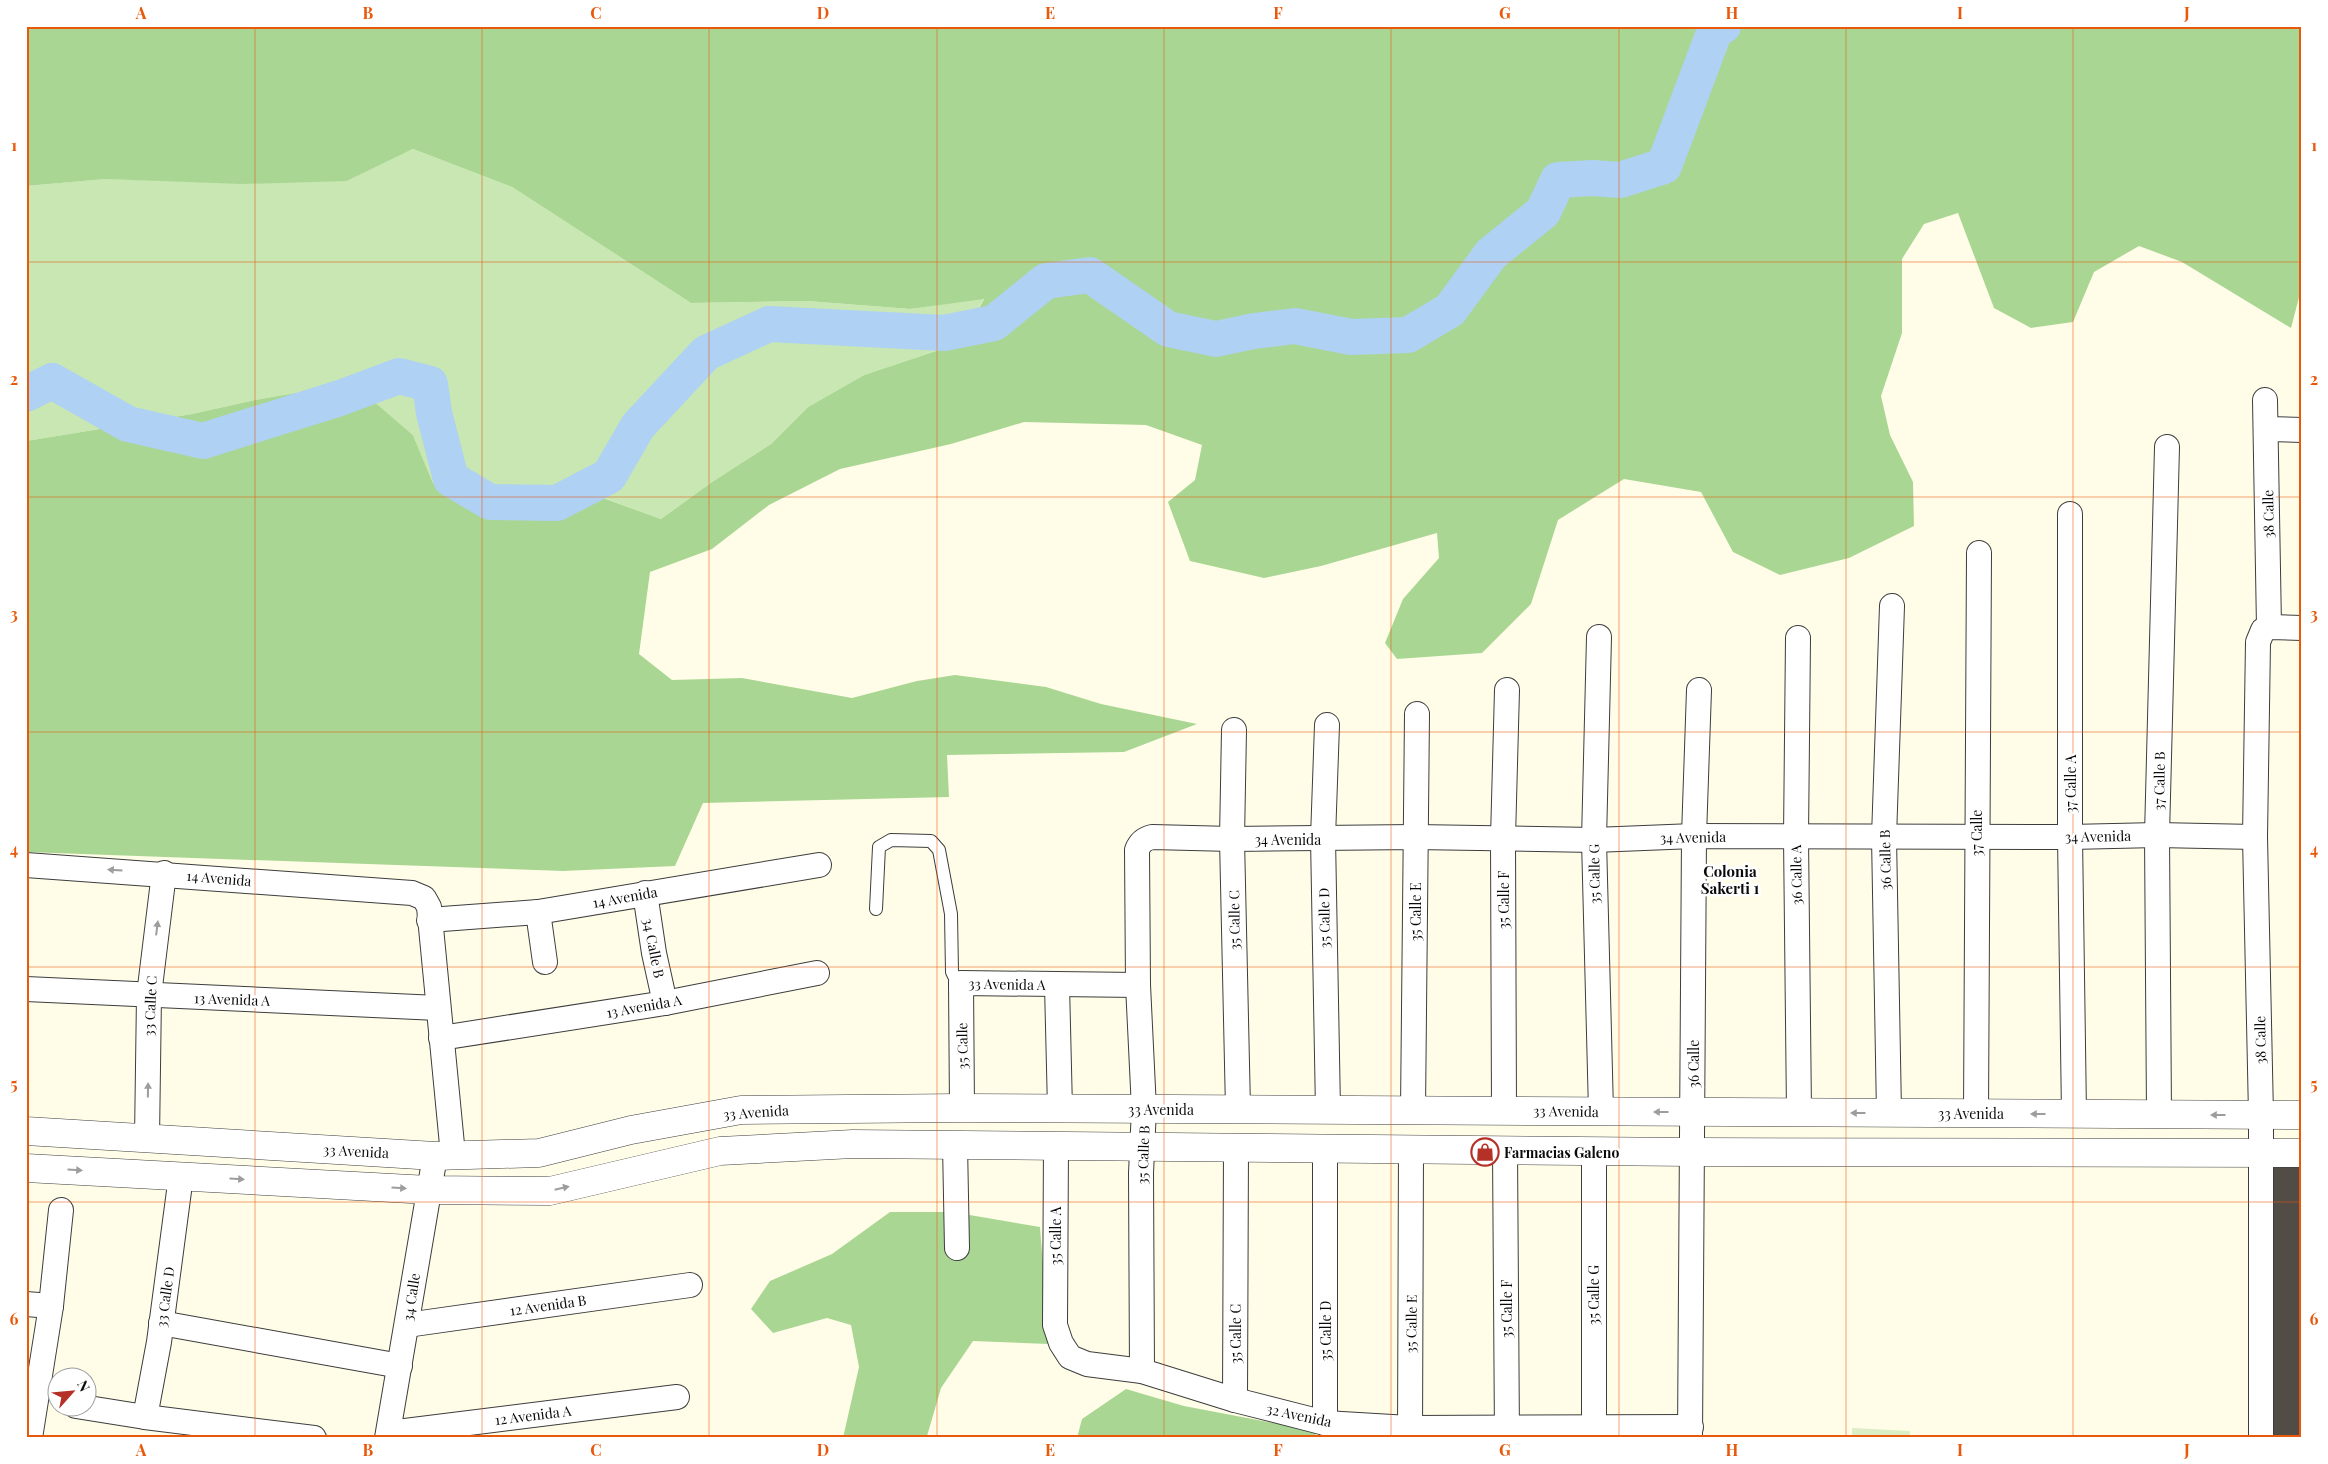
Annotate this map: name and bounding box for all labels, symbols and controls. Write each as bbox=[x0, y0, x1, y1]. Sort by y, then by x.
text: A bbox=[135, 2, 147, 23]
text: B bbox=[363, 2, 374, 23]
text: C bbox=[590, 2, 602, 23]
text: D bbox=[817, 2, 829, 23]
text: E bbox=[1045, 2, 1055, 23]
text: F bbox=[1273, 2, 1283, 23]
text: G bbox=[1499, 2, 1511, 23]
text: H bbox=[1726, 2, 1739, 23]
text: I bbox=[1957, 2, 1963, 23]
text: J bbox=[2183, 2, 2190, 23]
text: 1 bbox=[11, 134, 17, 155]
text: 1 bbox=[2311, 134, 2317, 155]
text: 2 bbox=[10, 368, 18, 389]
text: 2 bbox=[2310, 368, 2318, 389]
street label: 38 Calle bbox=[2258, 490, 2278, 538]
text: 3 bbox=[10, 603, 18, 624]
text: 3 bbox=[2310, 603, 2318, 624]
street label: 37 Calle B bbox=[2149, 751, 2169, 811]
street label: 37 Calle A bbox=[2061, 754, 2080, 813]
street label: 37 Calle bbox=[1967, 810, 1986, 856]
street label: 34 Avenida bbox=[2065, 826, 2131, 846]
street label: 34 Avenida bbox=[1660, 827, 1726, 847]
street label: 36 Calle B bbox=[1875, 829, 1895, 891]
street label: 34 Avenida bbox=[1255, 830, 1321, 849]
text: 4 bbox=[10, 838, 18, 859]
text: 4 bbox=[2310, 838, 2318, 859]
street label: 35 Calle G bbox=[1584, 844, 1604, 904]
street label: 36 Calle A bbox=[1786, 844, 1806, 905]
district label: Colonia Sakerti 1 bbox=[1701, 861, 1760, 898]
one-way arrow bbox=[107, 866, 123, 874]
street label: 14 Avenida bbox=[186, 866, 252, 890]
street label: 35 Calle F bbox=[1494, 871, 1513, 929]
street label: 14 Avenida bbox=[591, 882, 659, 912]
street label: 35 Calle E bbox=[1406, 883, 1425, 941]
street label: 35 Calle D bbox=[1314, 888, 1334, 948]
street label: 35 Calle C bbox=[1224, 890, 1244, 950]
street label: 34 Calle B bbox=[639, 917, 669, 980]
one-way arrow bbox=[153, 920, 161, 936]
street label: 33 Avenida A bbox=[968, 974, 1046, 994]
street label: 33 Calle C bbox=[139, 975, 161, 1037]
street label: 13 Avenida A bbox=[194, 988, 271, 1010]
street label: 13 Avenida A bbox=[605, 990, 683, 1022]
street label: 38 Calle bbox=[2250, 1016, 2270, 1064]
street label: 35 Calle bbox=[952, 1022, 972, 1070]
street label: 36 Calle bbox=[1684, 1040, 1703, 1088]
text: 5 bbox=[10, 1073, 18, 1094]
text: 5 bbox=[2310, 1073, 2318, 1094]
one-way arrow bbox=[144, 1082, 152, 1098]
street label: 33 Avenida bbox=[723, 1100, 790, 1124]
street label: 33 Avenida bbox=[1128, 1100, 1194, 1119]
street label: 33 Avenida bbox=[1533, 1101, 1599, 1121]
street label: 33 Avenida bbox=[1938, 1104, 2004, 1123]
one-way arrow bbox=[1652, 1108, 1668, 1116]
one-way arrow bbox=[1850, 1109, 1866, 1117]
one-way arrow bbox=[2030, 1110, 2046, 1118]
one-way arrow bbox=[2210, 1111, 2226, 1119]
street label: 35 Calle B bbox=[1132, 1125, 1154, 1185]
shop icon: Farmacias Galeno bbox=[1470, 1137, 1500, 1167]
street label: 33 Avenida bbox=[323, 1140, 389, 1162]
place label: Farmacias Galeno bbox=[1504, 1143, 1619, 1162]
one-way arrow bbox=[67, 1167, 83, 1175]
one-way arrow bbox=[229, 1176, 245, 1184]
one-way arrow bbox=[392, 1184, 408, 1192]
one-way arrow bbox=[554, 1184, 569, 1192]
street label: 35 Calle A bbox=[1046, 1206, 1065, 1265]
street label: 33 Calle D bbox=[151, 1265, 179, 1329]
street label: 35 Calle G bbox=[1584, 1265, 1603, 1325]
street label: 34 Calle bbox=[398, 1272, 424, 1322]
street label: 35 Calle F bbox=[1497, 1280, 1516, 1338]
street label: 12 Avenida B bbox=[508, 1290, 588, 1320]
street label: 35 Calle E bbox=[1401, 1294, 1421, 1354]
street label: 35 Calle D bbox=[1316, 1301, 1335, 1361]
street label: 35 Calle C bbox=[1226, 1304, 1245, 1364]
text: 6 bbox=[10, 1308, 19, 1329]
text: 6 bbox=[2310, 1308, 2319, 1329]
north arrow bbox=[48, 1366, 98, 1416]
text: N bbox=[73, 1377, 95, 1395]
street label: 32 Avenida bbox=[1265, 1399, 1333, 1431]
street label: 12 Avenida A bbox=[494, 1401, 572, 1429]
text: A bbox=[135, 1439, 147, 1460]
text: B bbox=[363, 1439, 374, 1460]
text: C bbox=[590, 1439, 602, 1460]
text: D bbox=[817, 1439, 829, 1460]
text: E bbox=[1045, 1439, 1055, 1460]
text: F bbox=[1273, 1439, 1283, 1460]
text: G bbox=[1499, 1439, 1511, 1460]
text: H bbox=[1726, 1439, 1739, 1460]
text: I bbox=[1957, 1439, 1963, 1460]
text: J bbox=[2183, 1439, 2190, 1460]

